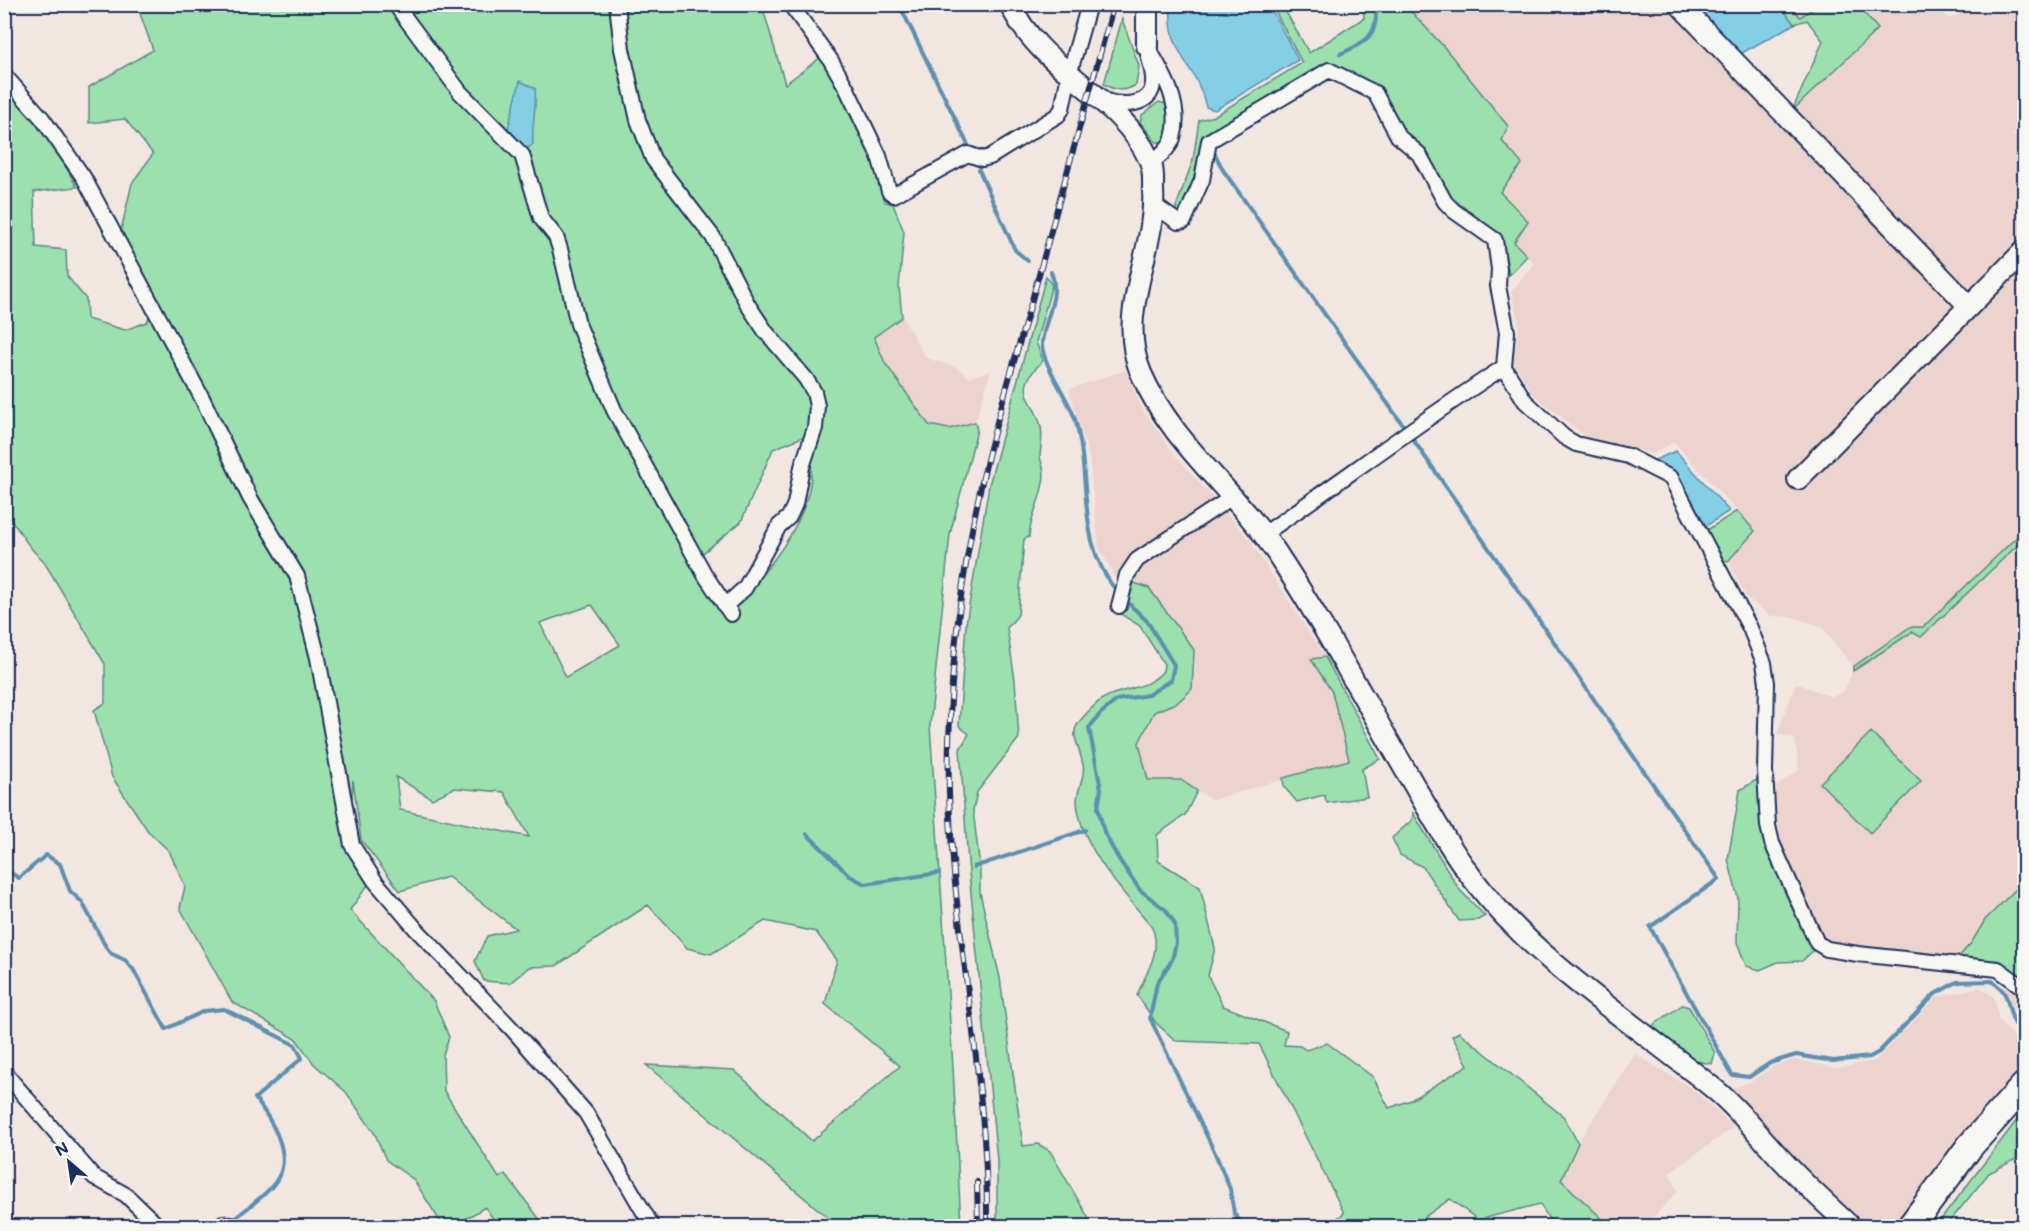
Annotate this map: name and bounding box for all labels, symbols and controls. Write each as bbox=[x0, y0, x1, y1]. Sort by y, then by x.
north arrow bbox=[39, 1132, 99, 1192]
text: N bbox=[51, 1136, 72, 1161]

